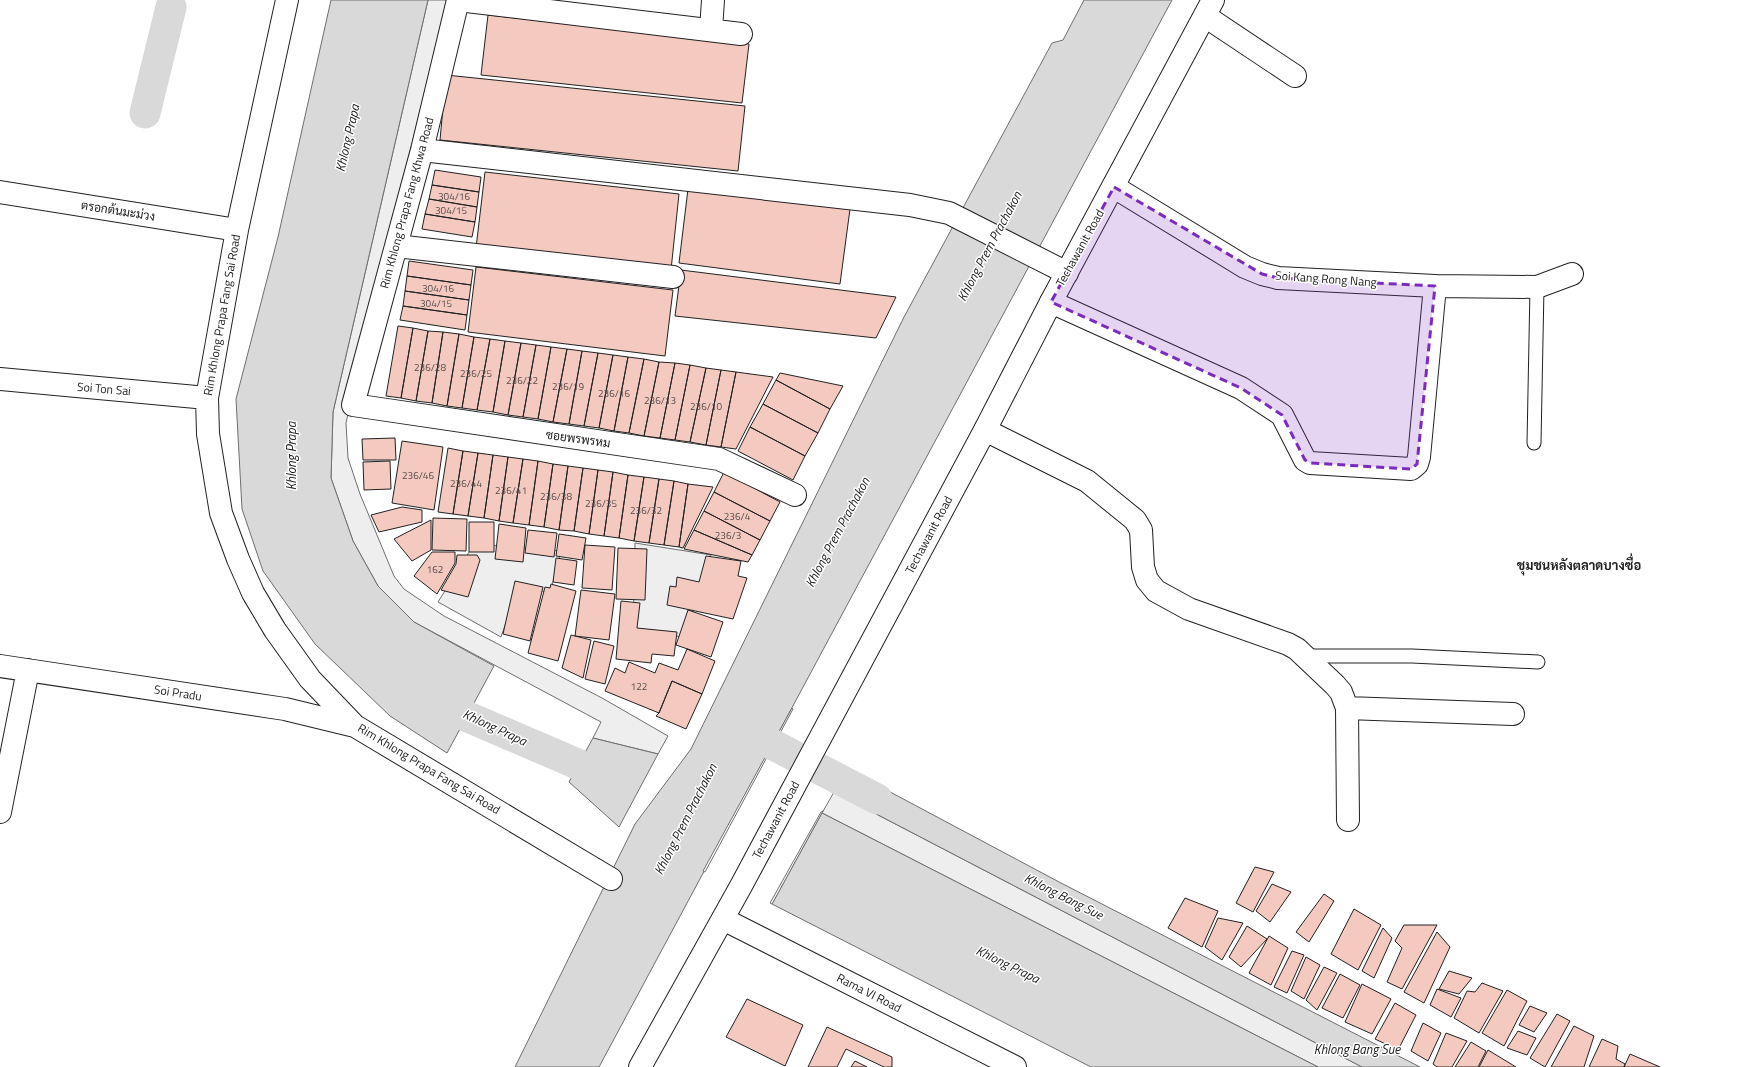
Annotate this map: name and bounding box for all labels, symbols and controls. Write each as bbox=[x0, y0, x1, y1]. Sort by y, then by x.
water label: Khlong Prapa bbox=[330, 101, 365, 174]
street label: Rim Khlong Prapa Fang Khwa Road bbox=[374, 115, 439, 291]
water label: Khlong Prem Prachakon bbox=[951, 187, 1027, 305]
house number: 304/16 bbox=[438, 189, 470, 204]
street label: ตรอกต้นมะม่วง bbox=[80, 195, 156, 226]
house number: 304/15 bbox=[435, 203, 467, 218]
street label: Techawanit Road bbox=[1050, 206, 1109, 290]
street label: Rim Khlong Prapa Fang Sai Road bbox=[198, 233, 245, 397]
street label: Soi Kang Rong Nang bbox=[1275, 265, 1377, 292]
house number: 304/16 bbox=[422, 281, 454, 296]
house number: 304/15 bbox=[420, 296, 452, 311]
house number: 236/28 bbox=[414, 360, 446, 375]
house number: 236/25 bbox=[460, 366, 492, 381]
house number: 236/22 bbox=[506, 373, 538, 388]
street label: Soi Ton Sai bbox=[76, 377, 132, 400]
house number: 236/19 bbox=[552, 379, 584, 394]
house number: 236/16 bbox=[598, 386, 630, 401]
house number: 236/13 bbox=[644, 393, 676, 408]
house number: 236/10 bbox=[690, 399, 722, 414]
water label: Khlong Prapa bbox=[281, 420, 301, 490]
street label: ซอยพรพรหม bbox=[544, 425, 612, 452]
house number: 236/46 bbox=[402, 468, 434, 483]
water label: Khlong Prem Prachakon bbox=[799, 473, 875, 591]
house number: 236/44 bbox=[450, 476, 482, 491]
house number: 236/41 bbox=[495, 483, 527, 498]
house number: 236/38 bbox=[540, 489, 572, 504]
street label: Techawanit Road bbox=[900, 492, 957, 577]
house number: 236/35 bbox=[585, 496, 617, 511]
house number: 236/32 bbox=[630, 503, 662, 518]
house number: 236/4 bbox=[724, 509, 751, 524]
house number: 236/3 bbox=[715, 528, 741, 543]
district label: ชุมชนหลังตลาดบางซื่อ bbox=[1517, 553, 1641, 576]
house number: 162 bbox=[427, 562, 443, 577]
street label: Soi Pradu bbox=[153, 679, 203, 706]
house number: 122 bbox=[631, 679, 647, 694]
water label: Khlong Prapa bbox=[460, 703, 532, 751]
street label: Rim Khlong Prapa Fang Sai Road bbox=[354, 718, 504, 819]
water label: Khlong Prem Prachakon bbox=[648, 760, 722, 878]
street label: Techawanit Road bbox=[747, 777, 804, 862]
water label: Khlong Bang Sue bbox=[1021, 868, 1108, 925]
water label: Khlong Prapa bbox=[973, 940, 1044, 989]
street label: Rama VI Road bbox=[833, 968, 905, 1017]
water label: Khlong Bang Sue bbox=[1314, 1039, 1401, 1059]

